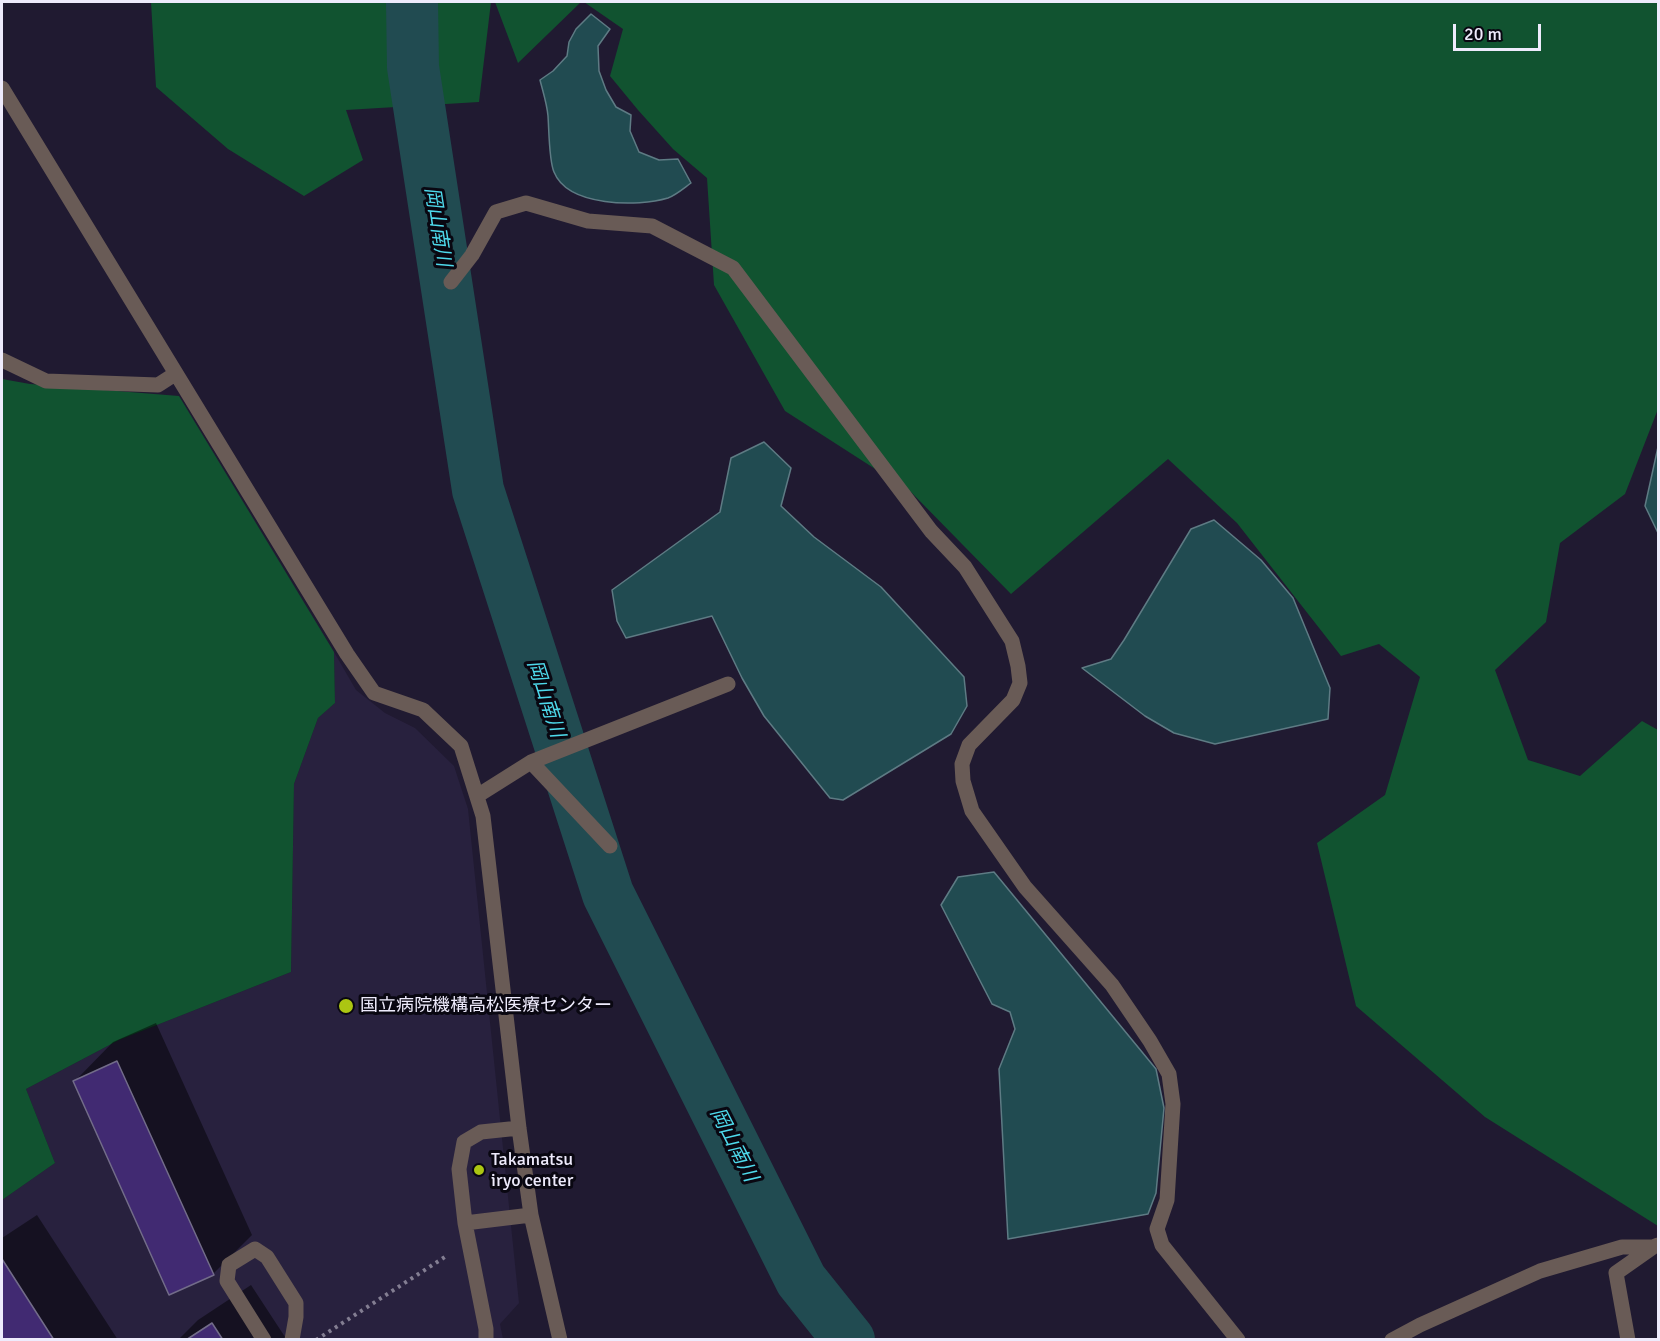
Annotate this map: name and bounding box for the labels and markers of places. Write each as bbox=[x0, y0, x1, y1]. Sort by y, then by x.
place label: 国立病院機構高松医療センター bbox=[360, 995, 612, 1017]
marker: 国立病院機構高松医療センター bbox=[337, 997, 355, 1015]
place label: Takamatsu iryo center bbox=[491, 1149, 573, 1192]
marker: Takamatsu iryo center bbox=[472, 1163, 486, 1177]

